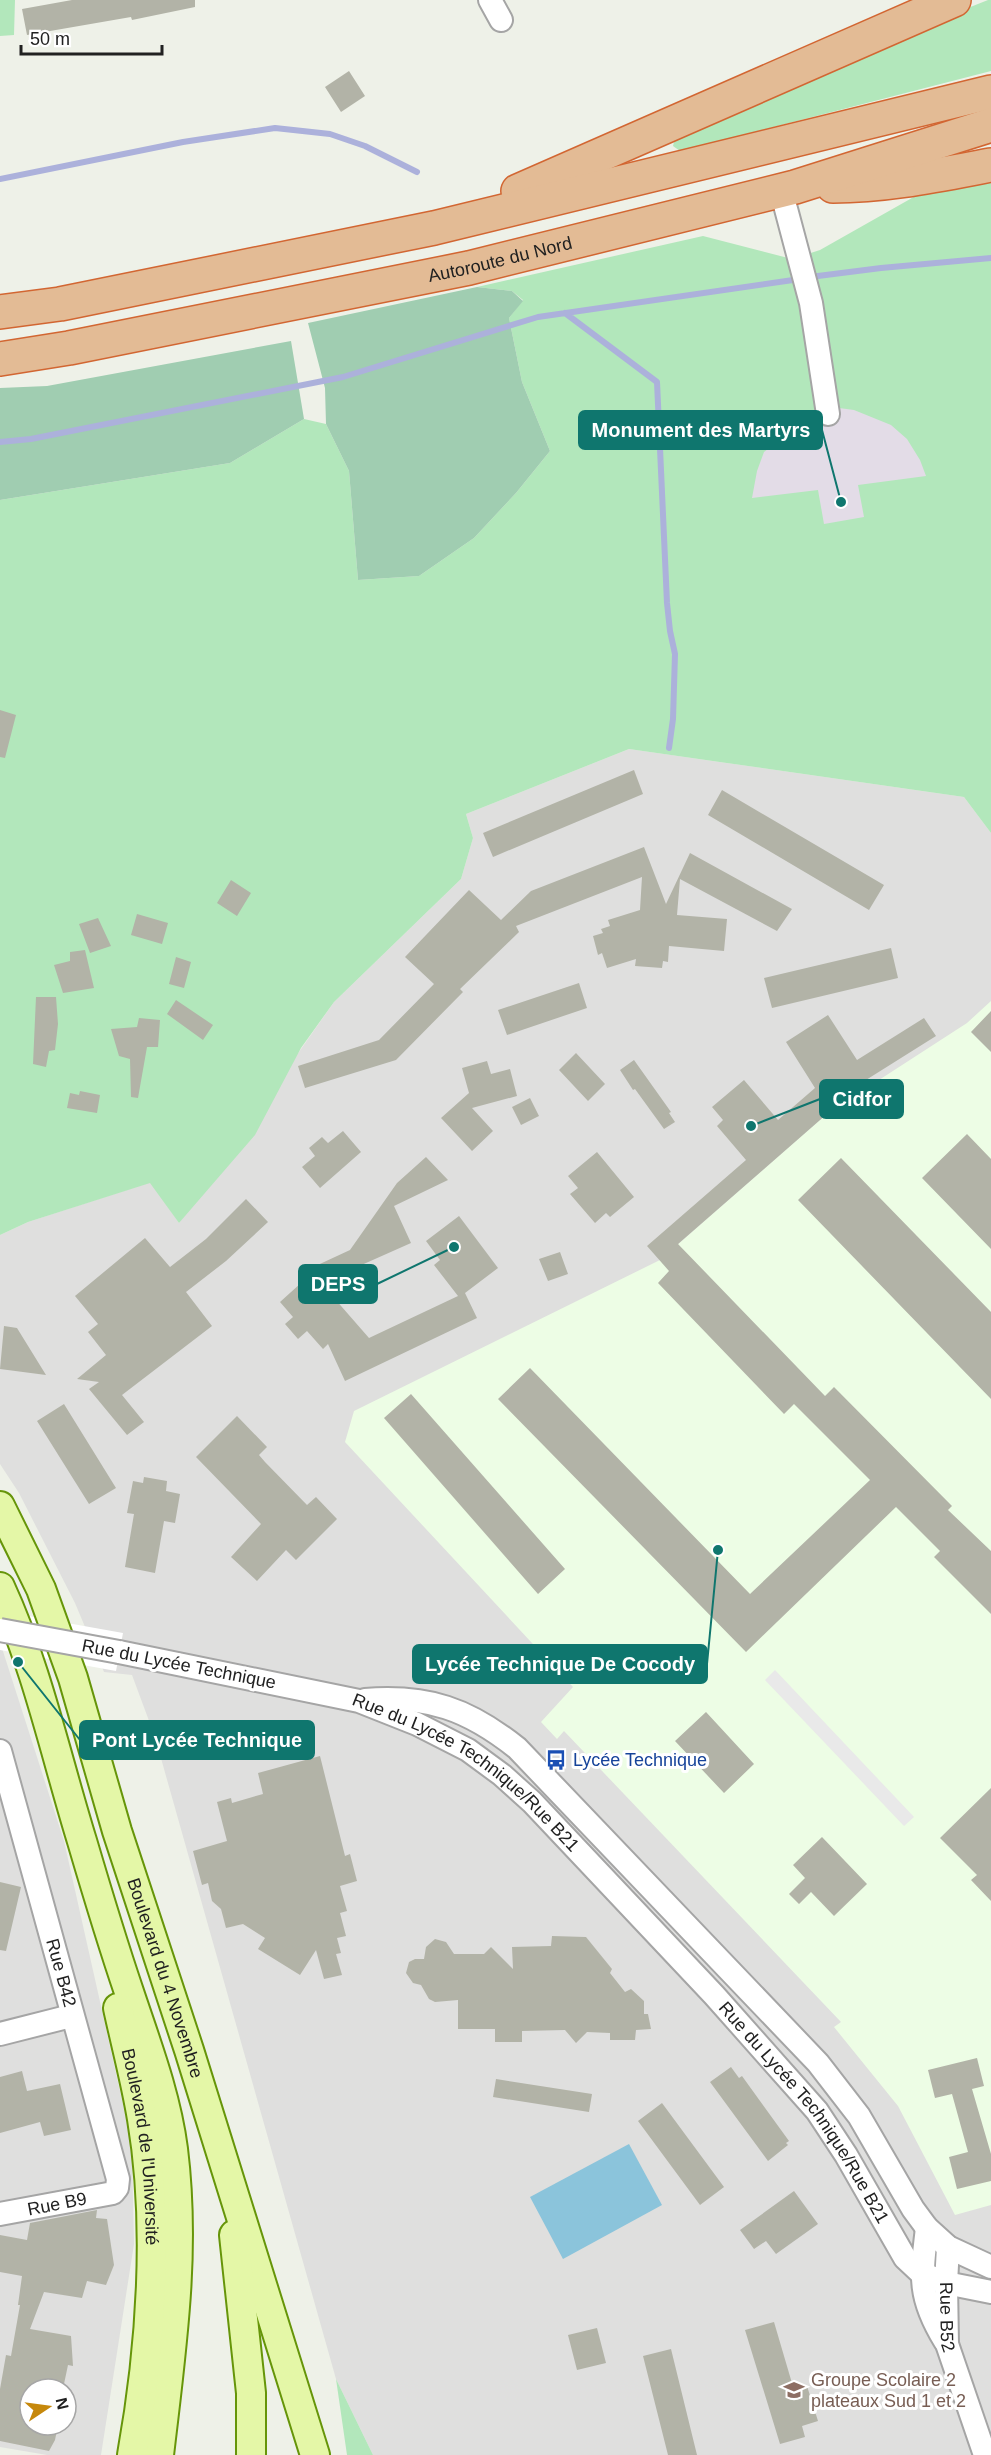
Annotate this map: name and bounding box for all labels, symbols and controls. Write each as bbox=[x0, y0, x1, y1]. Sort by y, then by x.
scale bar bbox=[21, 18, 162, 56]
text: 50 m bbox=[30, 29, 70, 49]
street label: Autoroute du Nord bbox=[426, 233, 574, 286]
callout: Monument des Martyrs bbox=[579, 411, 822, 449]
text: Monument des Martyrs bbox=[592, 419, 810, 441]
callout: Cidfor bbox=[820, 1080, 903, 1118]
text: Cidfor bbox=[833, 1088, 892, 1110]
callout: DEPS bbox=[299, 1265, 377, 1303]
text: DEPS bbox=[311, 1273, 365, 1295]
street label: Rue du Lycée Technique bbox=[80, 1635, 278, 1693]
callout: Lycée Technique De Cocody bbox=[413, 1645, 707, 1683]
text: Lycée Technique De Cocody bbox=[425, 1653, 696, 1675]
street label: Rue du Lycée Technique/Rue B21 bbox=[350, 1689, 583, 1855]
callout: Pont Lycée Technique bbox=[80, 1721, 314, 1759]
text: Pont Lycée Technique bbox=[92, 1729, 302, 1751]
bus stop icon: Lycée Technique bbox=[544, 1748, 568, 1772]
place label: Lycée Technique bbox=[573, 1750, 707, 1770]
street label: Boulevard du 4 Novembre bbox=[123, 1875, 207, 2080]
street label: Rue B42 bbox=[42, 1936, 80, 2009]
street label: Rue du Lycée Technique/Rue B21 bbox=[715, 1998, 893, 2227]
street label: Boulevard de l'Université bbox=[118, 2046, 162, 2245]
street label: Rue B9 bbox=[26, 2188, 88, 2220]
street label: Rue B52 bbox=[936, 2282, 959, 2355]
place label: Groupe Scolaire 2 plateaux Sud 1 et 2 bbox=[811, 2370, 966, 2411]
north arrow bbox=[18, 2377, 78, 2437]
school or university icon: Groupe Scolaire 2 plateaux Sud 1 et 2 bbox=[782, 2378, 806, 2402]
text: N bbox=[53, 2396, 72, 2411]

